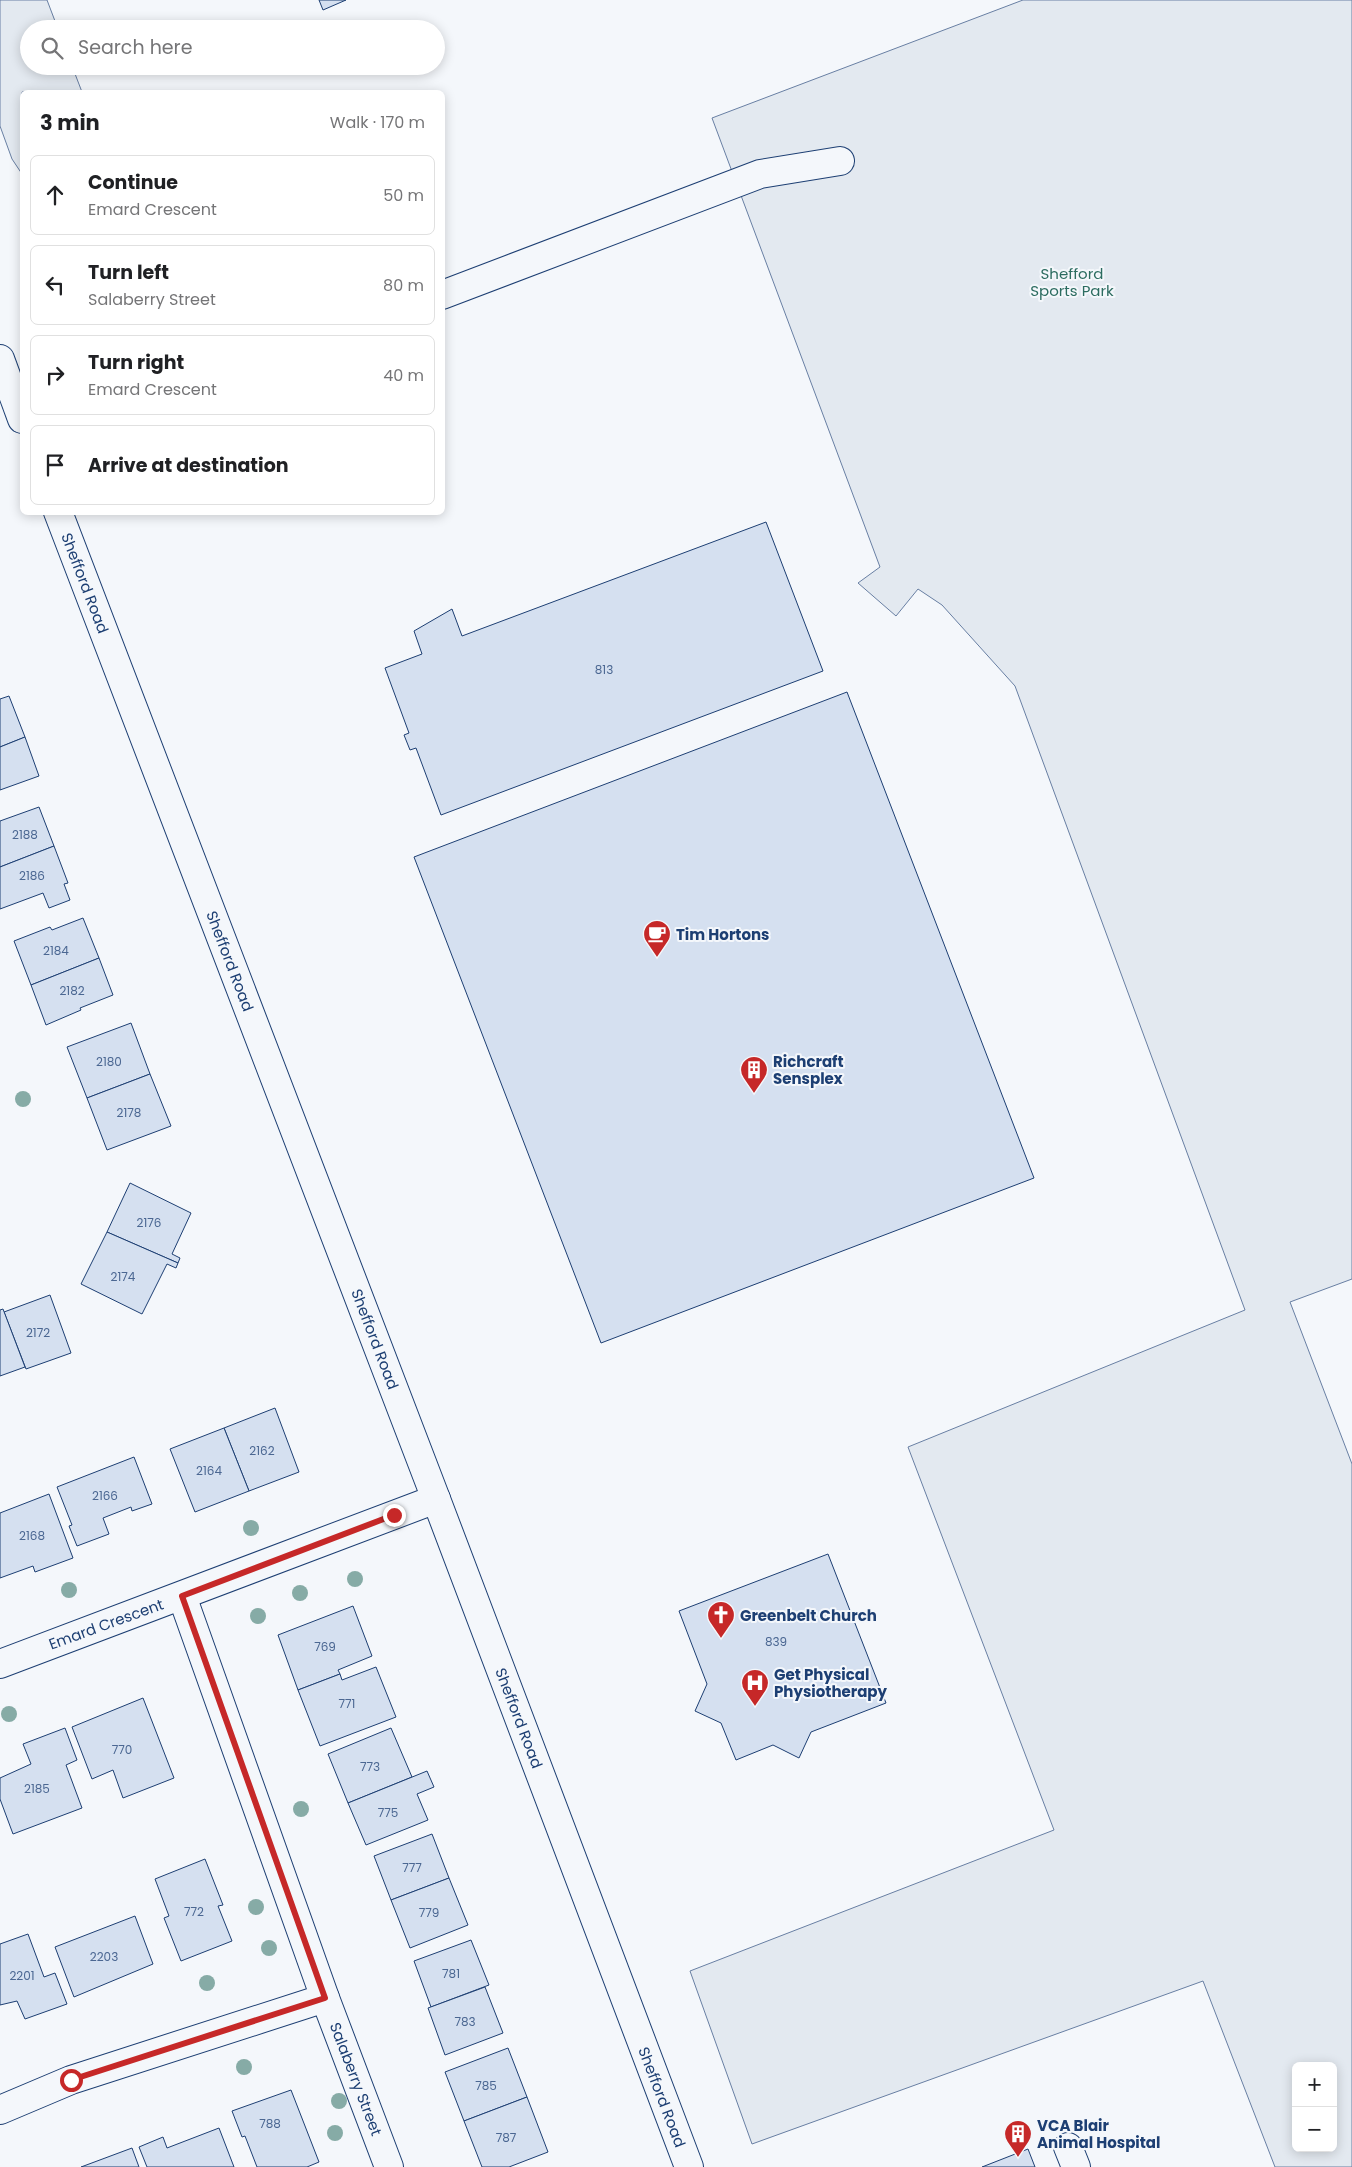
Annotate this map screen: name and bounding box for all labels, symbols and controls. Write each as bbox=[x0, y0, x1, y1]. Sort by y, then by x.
search box bbox=[20, 20, 445, 75]
icon: search bbox=[38, 34, 66, 62]
text: Search here bbox=[78, 34, 192, 61]
text: 3 min bbox=[40, 108, 100, 137]
text: Walk · 170 m bbox=[330, 111, 425, 134]
text: Continue bbox=[88, 169, 178, 196]
icon: ahead bbox=[41, 181, 69, 209]
text: 50 m bbox=[383, 184, 424, 207]
text: Emard Crescent bbox=[88, 198, 217, 221]
text: Turn left bbox=[88, 259, 169, 286]
park label: Shefford Sports Park bbox=[1030, 263, 1114, 301]
icon: left bbox=[41, 271, 69, 299]
text: 80 m bbox=[383, 274, 424, 297]
text: Salaberry Street bbox=[88, 288, 216, 311]
text: Turn right bbox=[88, 349, 184, 376]
icon: right bbox=[41, 361, 69, 389]
text: 40 m bbox=[383, 364, 424, 387]
text: Emard Crescent bbox=[88, 378, 217, 401]
icon: arrive bbox=[41, 451, 69, 479]
text: Arrive at destination bbox=[88, 452, 289, 479]
street label: Shefford Road bbox=[56, 530, 114, 636]
house number: 813 bbox=[595, 661, 613, 678]
house number: 2188 bbox=[12, 826, 38, 843]
house number: 2186 bbox=[19, 867, 45, 884]
street label: Shefford Road bbox=[201, 908, 259, 1014]
cafe icon: Tim Hortons bbox=[642, 919, 672, 958]
place label: Tim Hortons bbox=[676, 924, 769, 945]
house number: 2184 bbox=[43, 942, 69, 959]
house number: 2182 bbox=[59, 982, 85, 999]
place label: Richcraft Sensplex bbox=[773, 1051, 844, 1089]
house number: 2180 bbox=[96, 1053, 122, 1070]
building icon: Richcraft Sensplex bbox=[739, 1055, 769, 1094]
house number: 2178 bbox=[117, 1104, 141, 1121]
house number: 2176 bbox=[137, 1214, 161, 1231]
house number: 2174 bbox=[111, 1268, 136, 1285]
street label: Shefford Road bbox=[346, 1286, 404, 1392]
house number: 2172 bbox=[26, 1324, 50, 1341]
house number: 2162 bbox=[249, 1442, 275, 1459]
house number: 2164 bbox=[196, 1462, 222, 1479]
house number: 2166 bbox=[92, 1487, 118, 1504]
route end bbox=[383, 1504, 406, 1527]
house number: 2168 bbox=[19, 1527, 45, 1544]
street label: Emard Crescent bbox=[46, 1593, 166, 1655]
church icon: Greenbelt Church bbox=[706, 1600, 736, 1639]
place label: Greenbelt Church bbox=[740, 1605, 877, 1626]
house number: 839 bbox=[765, 1633, 787, 1650]
house number: 769 bbox=[314, 1638, 336, 1655]
place label: Get Physical Physiotherapy bbox=[774, 1664, 888, 1702]
street label: Shefford Road bbox=[490, 1665, 548, 1771]
hospital icon: Get Physical Physiotherapy bbox=[740, 1668, 770, 1707]
house number: 771 bbox=[339, 1695, 355, 1712]
house number: 770 bbox=[112, 1741, 132, 1758]
house number: 773 bbox=[360, 1758, 380, 1775]
house number: 2185 bbox=[24, 1780, 50, 1797]
house number: 775 bbox=[378, 1804, 398, 1821]
house number: 777 bbox=[402, 1859, 422, 1876]
house number: 772 bbox=[184, 1903, 204, 1920]
house number: 779 bbox=[419, 1904, 439, 1921]
house number: 2203 bbox=[90, 1948, 118, 1965]
house number: 781 bbox=[442, 1965, 460, 1982]
house number: 2201 bbox=[9, 1967, 35, 1984]
house number: 783 bbox=[454, 2013, 476, 2030]
street label: Salaberry Street bbox=[325, 2019, 387, 2139]
street label: Shefford Road bbox=[633, 2044, 691, 2150]
map controls bbox=[1292, 2062, 1337, 2152]
button: + bbox=[1292, 2062, 1337, 2107]
route start bbox=[60, 2069, 83, 2092]
house number: 785 bbox=[475, 2077, 497, 2094]
button: − bbox=[1292, 2107, 1337, 2152]
house number: 788 bbox=[259, 2115, 281, 2132]
place label: VCA Blair Animal Hospital bbox=[1037, 2115, 1160, 2153]
building icon: VCA Blair Animal Hospital bbox=[1003, 2119, 1033, 2158]
house number: 787 bbox=[496, 2129, 517, 2146]

